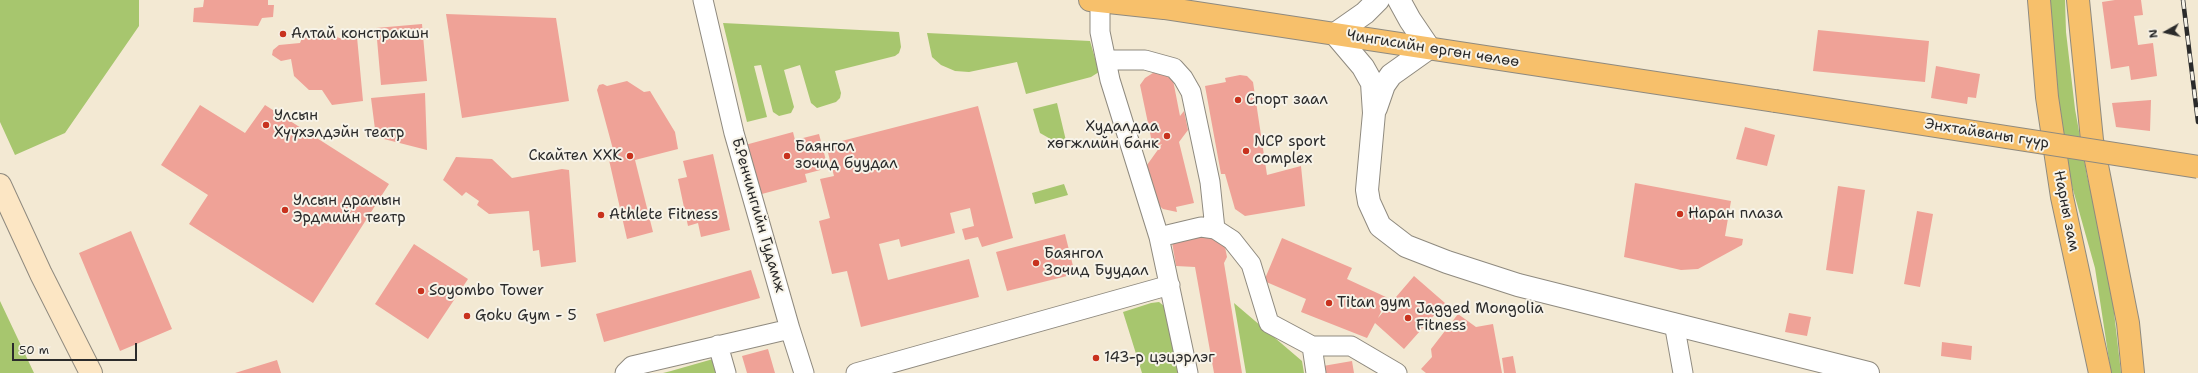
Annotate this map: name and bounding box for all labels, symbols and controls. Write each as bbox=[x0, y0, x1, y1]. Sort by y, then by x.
north arrow bbox=[2146, 12, 2186, 52]
place label: Алтай констракшн bbox=[291, 25, 429, 43]
street label: Чингисийн өргөн чөлөө bbox=[1345, 26, 1521, 72]
text: N bbox=[2146, 28, 2162, 39]
marker: Алтай констракшн bbox=[278, 29, 288, 39]
place label: Спорт заал bbox=[1246, 91, 1328, 109]
marker: Спорт заал bbox=[1233, 95, 1243, 105]
place label: Улсын Хүүхэлдэйн театр bbox=[274, 107, 404, 142]
street label: Энхтайваны гүүр bbox=[1924, 115, 2050, 153]
place label: Худалдаа хөгжлийн банк bbox=[1047, 118, 1159, 153]
marker: Улсын Хүүхэлдэйн театр bbox=[261, 120, 271, 130]
marker: Худалдаа хөгжлийн банк bbox=[1162, 131, 1172, 141]
place label: NCP sport complex bbox=[1254, 133, 1326, 168]
street label: Б.Ренчингийн Гудамж bbox=[727, 136, 789, 294]
place label: Баянгол зочид буудал bbox=[795, 138, 898, 173]
marker: NCP sport complex bbox=[1241, 146, 1251, 156]
place label: Скайтел ХХК bbox=[529, 147, 622, 165]
marker: Скайтел ХХК bbox=[625, 151, 635, 161]
marker: Баянгол зочид буудал bbox=[782, 151, 792, 161]
street label: Нарны зам bbox=[2049, 169, 2083, 253]
place label: Улсын драмын Эрдмийн театр bbox=[293, 192, 406, 227]
marker: Улсын драмын Эрдмийн театр bbox=[280, 205, 290, 215]
place label: Наран плаза bbox=[1688, 205, 1783, 223]
place label: Athlete Fitness bbox=[609, 206, 718, 224]
marker: Наран плаза bbox=[1675, 209, 1685, 219]
marker: Athlete Fitness bbox=[596, 210, 606, 220]
place label: Баянгол Зочид Буудал bbox=[1044, 245, 1149, 280]
marker: Баянгол Зочид Буудал bbox=[1031, 258, 1041, 268]
place label: Soyombo Tower bbox=[429, 282, 544, 300]
marker: Soyombo Tower bbox=[416, 286, 426, 296]
place label: Titan gym bbox=[1337, 294, 1411, 312]
marker: Titan gym bbox=[1324, 298, 1334, 308]
place label: Jagged Mongolia Fitness bbox=[1416, 300, 1544, 335]
place label: Goku Gym - 5 bbox=[475, 307, 577, 325]
marker: Goku Gym - 5 bbox=[462, 311, 472, 321]
marker: Jagged Mongolia Fitness bbox=[1403, 313, 1413, 323]
scale bar bbox=[14, 335, 139, 361]
text: 50 m bbox=[19, 342, 49, 358]
place label: 143-р цэцэрлэг bbox=[1104, 349, 1215, 367]
marker: 143-р цэцэрлэг bbox=[1091, 353, 1101, 363]

